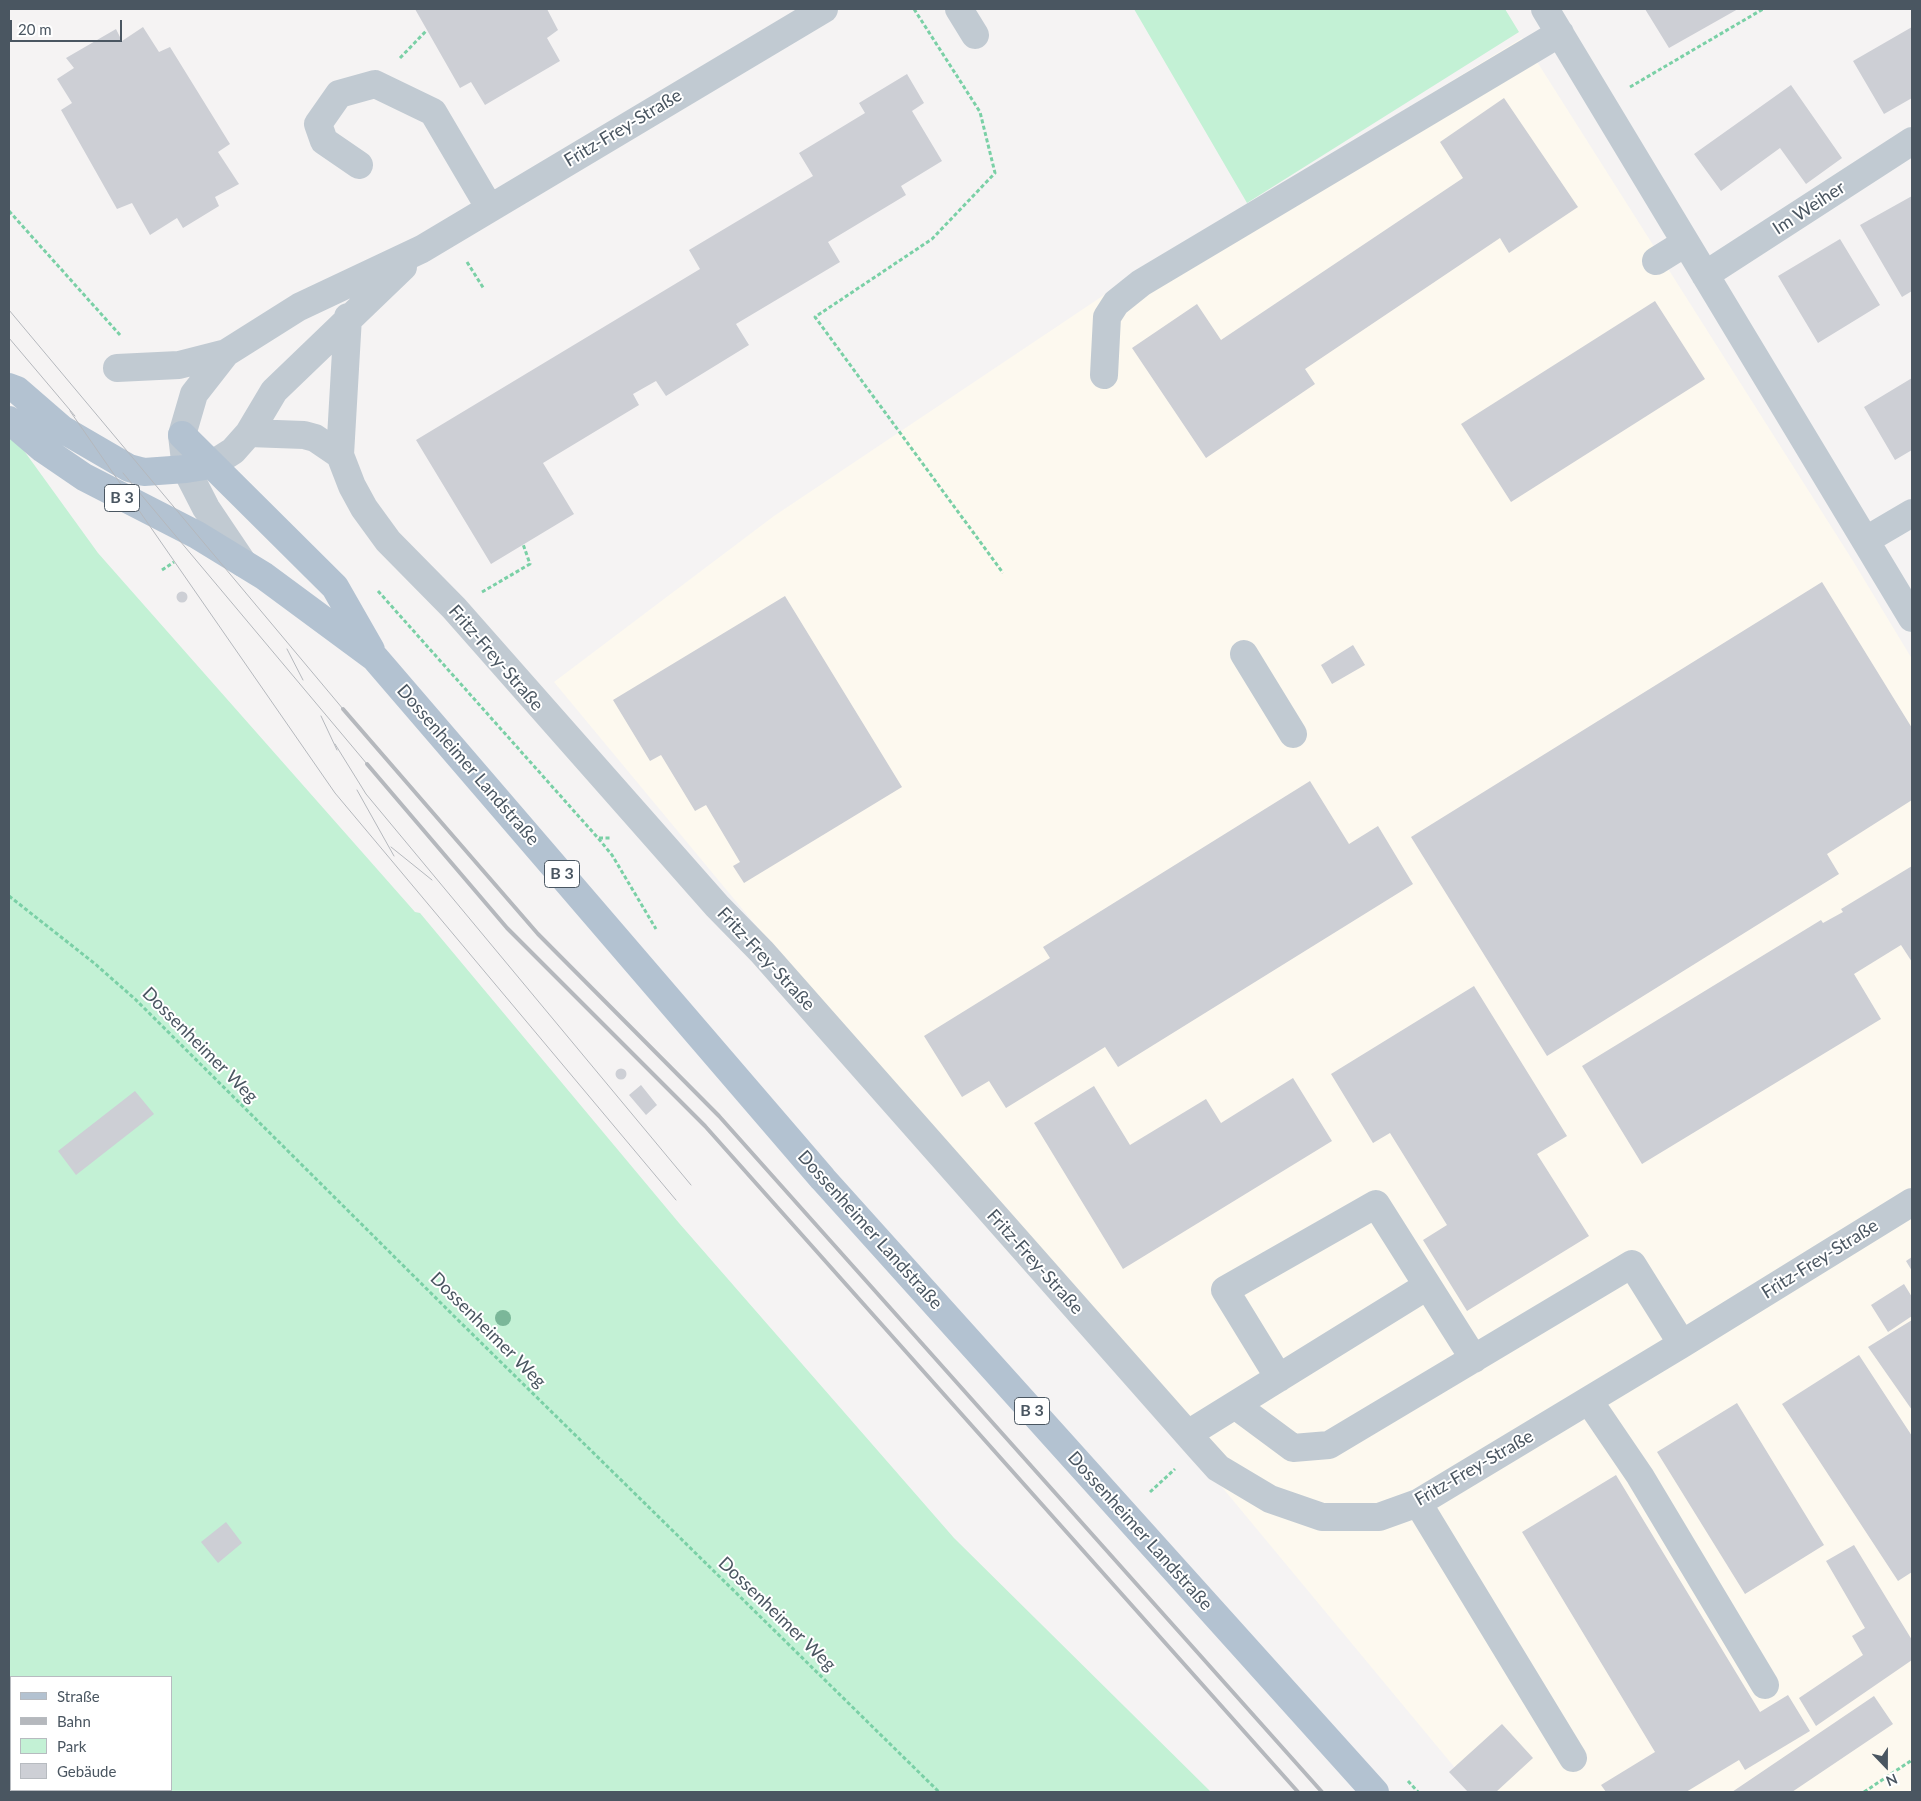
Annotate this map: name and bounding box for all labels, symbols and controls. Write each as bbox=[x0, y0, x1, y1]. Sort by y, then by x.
scale bar bbox=[12, 10, 125, 42]
text: 20 m bbox=[18, 20, 52, 38]
street label: Fritz-Frey-Straße bbox=[560, 84, 686, 172]
street label: Im Weiher bbox=[1769, 177, 1849, 239]
road number: B 3 bbox=[104, 484, 140, 512]
street label: Fritz-Frey-Straße bbox=[444, 601, 548, 715]
street label: Dossenheimer Landstraße bbox=[392, 680, 544, 850]
road number: B 3 bbox=[544, 861, 580, 888]
street label: Fritz-Frey-Straße bbox=[713, 903, 819, 1015]
street label: Dossenheimer Weg bbox=[138, 983, 262, 1107]
street label: Dossenheimer Landstraße bbox=[793, 1146, 947, 1314]
street label: Fritz-Frey-Straße bbox=[982, 1205, 1088, 1319]
street label: Fritz-Frey-Straße bbox=[1758, 1215, 1882, 1303]
street label: Dossenheimer Weg bbox=[426, 1268, 550, 1392]
road number: B 3 bbox=[1014, 1398, 1050, 1424]
street label: Fritz-Frey-Straße bbox=[1411, 1425, 1537, 1511]
street label: Dossenheimer Landstraße bbox=[1063, 1447, 1217, 1615]
street label: Dossenheimer Weg bbox=[714, 1552, 840, 1676]
legend bbox=[10, 1676, 172, 1791]
text: Straße bbox=[57, 1687, 100, 1705]
text: Bahn bbox=[57, 1712, 91, 1730]
text: Park bbox=[57, 1737, 86, 1755]
north arrow bbox=[1861, 1741, 1911, 1791]
text: Gebäude bbox=[57, 1762, 116, 1780]
text: N bbox=[1884, 1770, 1900, 1790]

